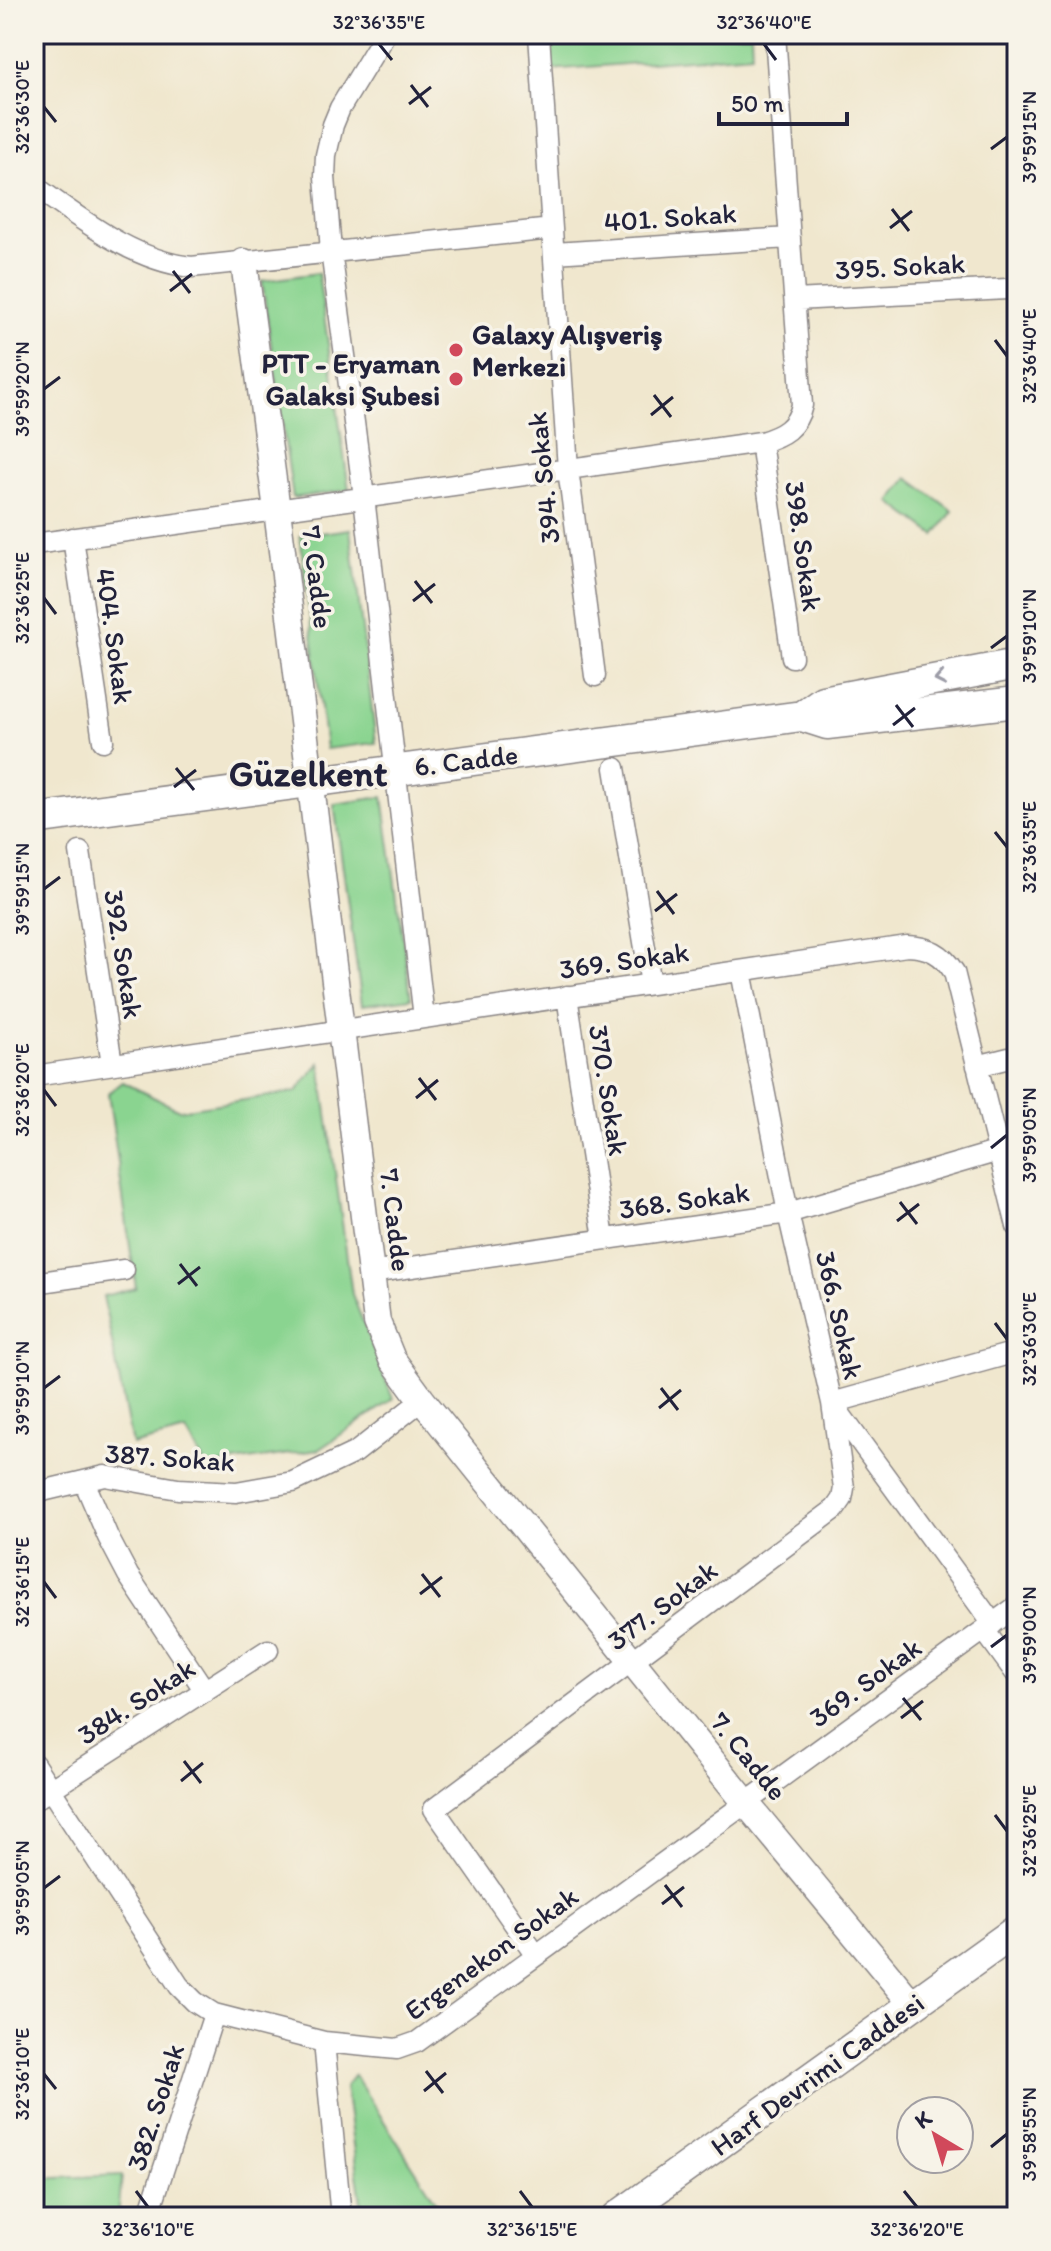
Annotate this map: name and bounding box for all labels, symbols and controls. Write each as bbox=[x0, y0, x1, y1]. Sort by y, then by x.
text: 32°36'35"E bbox=[333, 10, 425, 34]
text: 32°36'40"E bbox=[716, 10, 812, 34]
text: 32°36'30"E bbox=[10, 60, 34, 154]
scale bar bbox=[719, 76, 847, 126]
text: 50 m bbox=[731, 89, 784, 118]
text: 39°59'15"N bbox=[1017, 91, 1041, 183]
street label: 401. Sokak bbox=[603, 195, 737, 239]
street label: 395. Sokak bbox=[834, 246, 966, 286]
text: 32°36'40"E bbox=[1017, 308, 1041, 404]
place label: Galaxy Alışveriş Merkezi bbox=[472, 317, 662, 383]
text: 39°59'20"N bbox=[10, 341, 34, 437]
marker: Galaxy Alışveriş Merkezi bbox=[447, 341, 465, 359]
place label: PTT - Eryaman Galaksi Şubesi bbox=[261, 346, 440, 412]
marker: PTT - Eryaman Galaksi Şubesi bbox=[447, 370, 465, 388]
street label: 394. Sokak bbox=[519, 410, 567, 546]
street label: 398. Sokak bbox=[778, 479, 830, 613]
street label: 7. Cadde bbox=[295, 524, 341, 630]
text: 32°36'25"E bbox=[10, 552, 34, 644]
street label: 404. Sokak bbox=[89, 566, 141, 706]
text: 39°59'10"N bbox=[1017, 589, 1041, 683]
one-way arrow bbox=[934, 669, 947, 686]
street label: 6. Cadde bbox=[412, 737, 520, 783]
district label: Güzelkent bbox=[229, 752, 388, 795]
text: 32°36'35"E bbox=[1017, 801, 1041, 893]
text: 39°59'15"N bbox=[10, 843, 34, 935]
street label: 392. Sokak bbox=[97, 887, 151, 1021]
street label: 369. Sokak bbox=[557, 934, 691, 986]
street label: 370. Sokak bbox=[582, 1022, 636, 1158]
text: 32°36'20"E bbox=[10, 1043, 34, 1137]
text: 39°59'05"N bbox=[1017, 1087, 1041, 1183]
street label: 7. Cadde bbox=[373, 1167, 419, 1273]
street label: 368. Sokak bbox=[617, 1174, 751, 1226]
street label: 366. Sokak bbox=[809, 1248, 871, 1382]
text: 32°36'30"E bbox=[1017, 1292, 1041, 1386]
text: 39°59'10"N bbox=[10, 1341, 34, 1435]
street label: 387. Sokak bbox=[104, 1435, 236, 1479]
text: 32°36'15"E bbox=[10, 1537, 34, 1627]
street label: 377. Sokak bbox=[600, 1553, 724, 1657]
text: 39°59'00"N bbox=[1017, 1586, 1041, 1684]
street label: 369. Sokak bbox=[802, 1630, 928, 1734]
street label: 384. Sokak bbox=[71, 1650, 201, 1752]
street label: 7. Cadde bbox=[703, 1705, 795, 1807]
text: 32°36'25"E bbox=[1017, 1785, 1041, 1877]
text: 39°59'05"N bbox=[10, 1840, 34, 1936]
street label: Ergenekon Sokak bbox=[398, 1878, 585, 2027]
street label: Harf Devrimi Caddesi bbox=[704, 1985, 930, 2163]
text: 32°36'10"E bbox=[10, 2028, 34, 2120]
street label: 382. Sokak bbox=[119, 2039, 191, 2175]
text: 39°58'55"N bbox=[1017, 2087, 1041, 2181]
north arrow bbox=[895, 2095, 975, 2175]
text: K bbox=[909, 2104, 938, 2135]
text: 32°36'10"E bbox=[102, 2217, 194, 2241]
text: 32°36'15"E bbox=[487, 2217, 577, 2241]
text: 32°36'20"E bbox=[870, 2217, 964, 2241]

